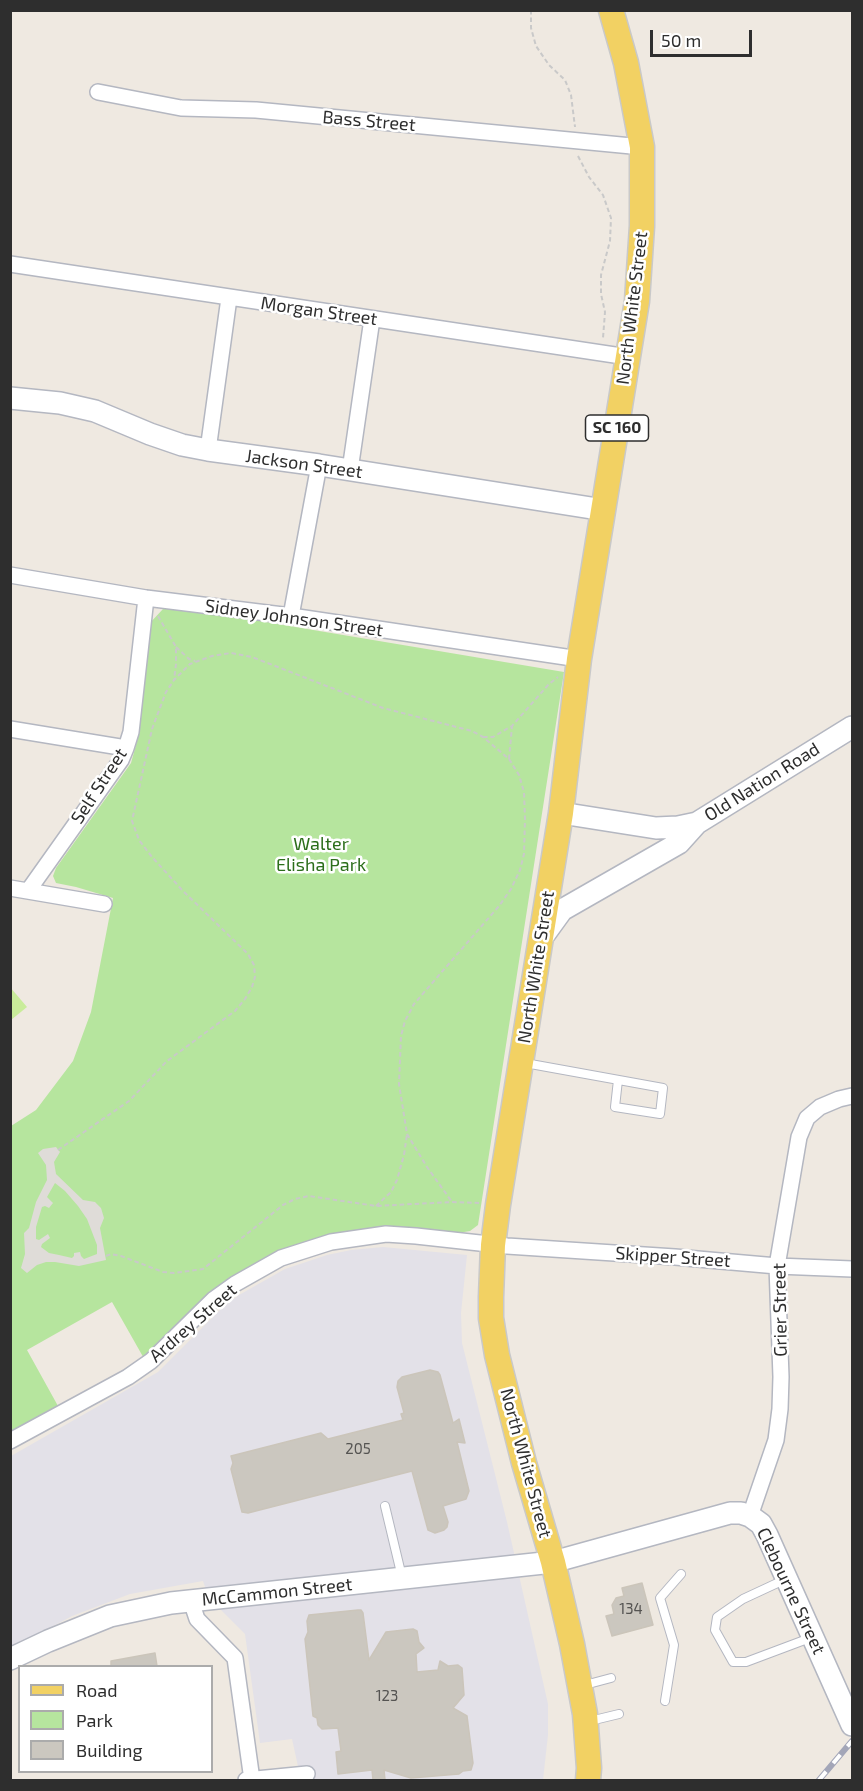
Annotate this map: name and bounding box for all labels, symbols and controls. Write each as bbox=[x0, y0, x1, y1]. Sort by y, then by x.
scale bar bbox=[653, 18, 755, 56]
text: 50 m bbox=[661, 29, 701, 51]
street label: Bass Street bbox=[322, 106, 416, 136]
street label: North White Street bbox=[612, 230, 652, 386]
street label: Morgan Street bbox=[259, 292, 379, 330]
road number: SC 160 bbox=[586, 415, 648, 441]
street label: Jackson Street bbox=[244, 445, 364, 483]
street label: Sidney Johnson Street bbox=[204, 595, 384, 641]
street label: Old Nation Road bbox=[700, 738, 824, 826]
street label: Self Street bbox=[67, 744, 131, 828]
park label: Walter Elisha Park bbox=[276, 833, 366, 876]
street label: North White Street bbox=[513, 889, 559, 1045]
street label: Skipper Street bbox=[615, 1242, 731, 1272]
street label: Grier Street bbox=[768, 1263, 792, 1357]
street label: Ardrey Street bbox=[145, 1279, 241, 1367]
street label: North White Street bbox=[496, 1386, 556, 1540]
house number: 205 bbox=[345, 1440, 371, 1458]
street label: Clebourne Street bbox=[752, 1524, 830, 1658]
street label: McCammon Street bbox=[201, 1573, 353, 1611]
house number: 134 bbox=[619, 1600, 643, 1618]
legend bbox=[18, 1665, 213, 1773]
text: Road bbox=[76, 1679, 117, 1701]
house number: 123 bbox=[376, 1687, 398, 1705]
text: Park bbox=[76, 1709, 113, 1731]
text: Building bbox=[76, 1739, 143, 1761]

